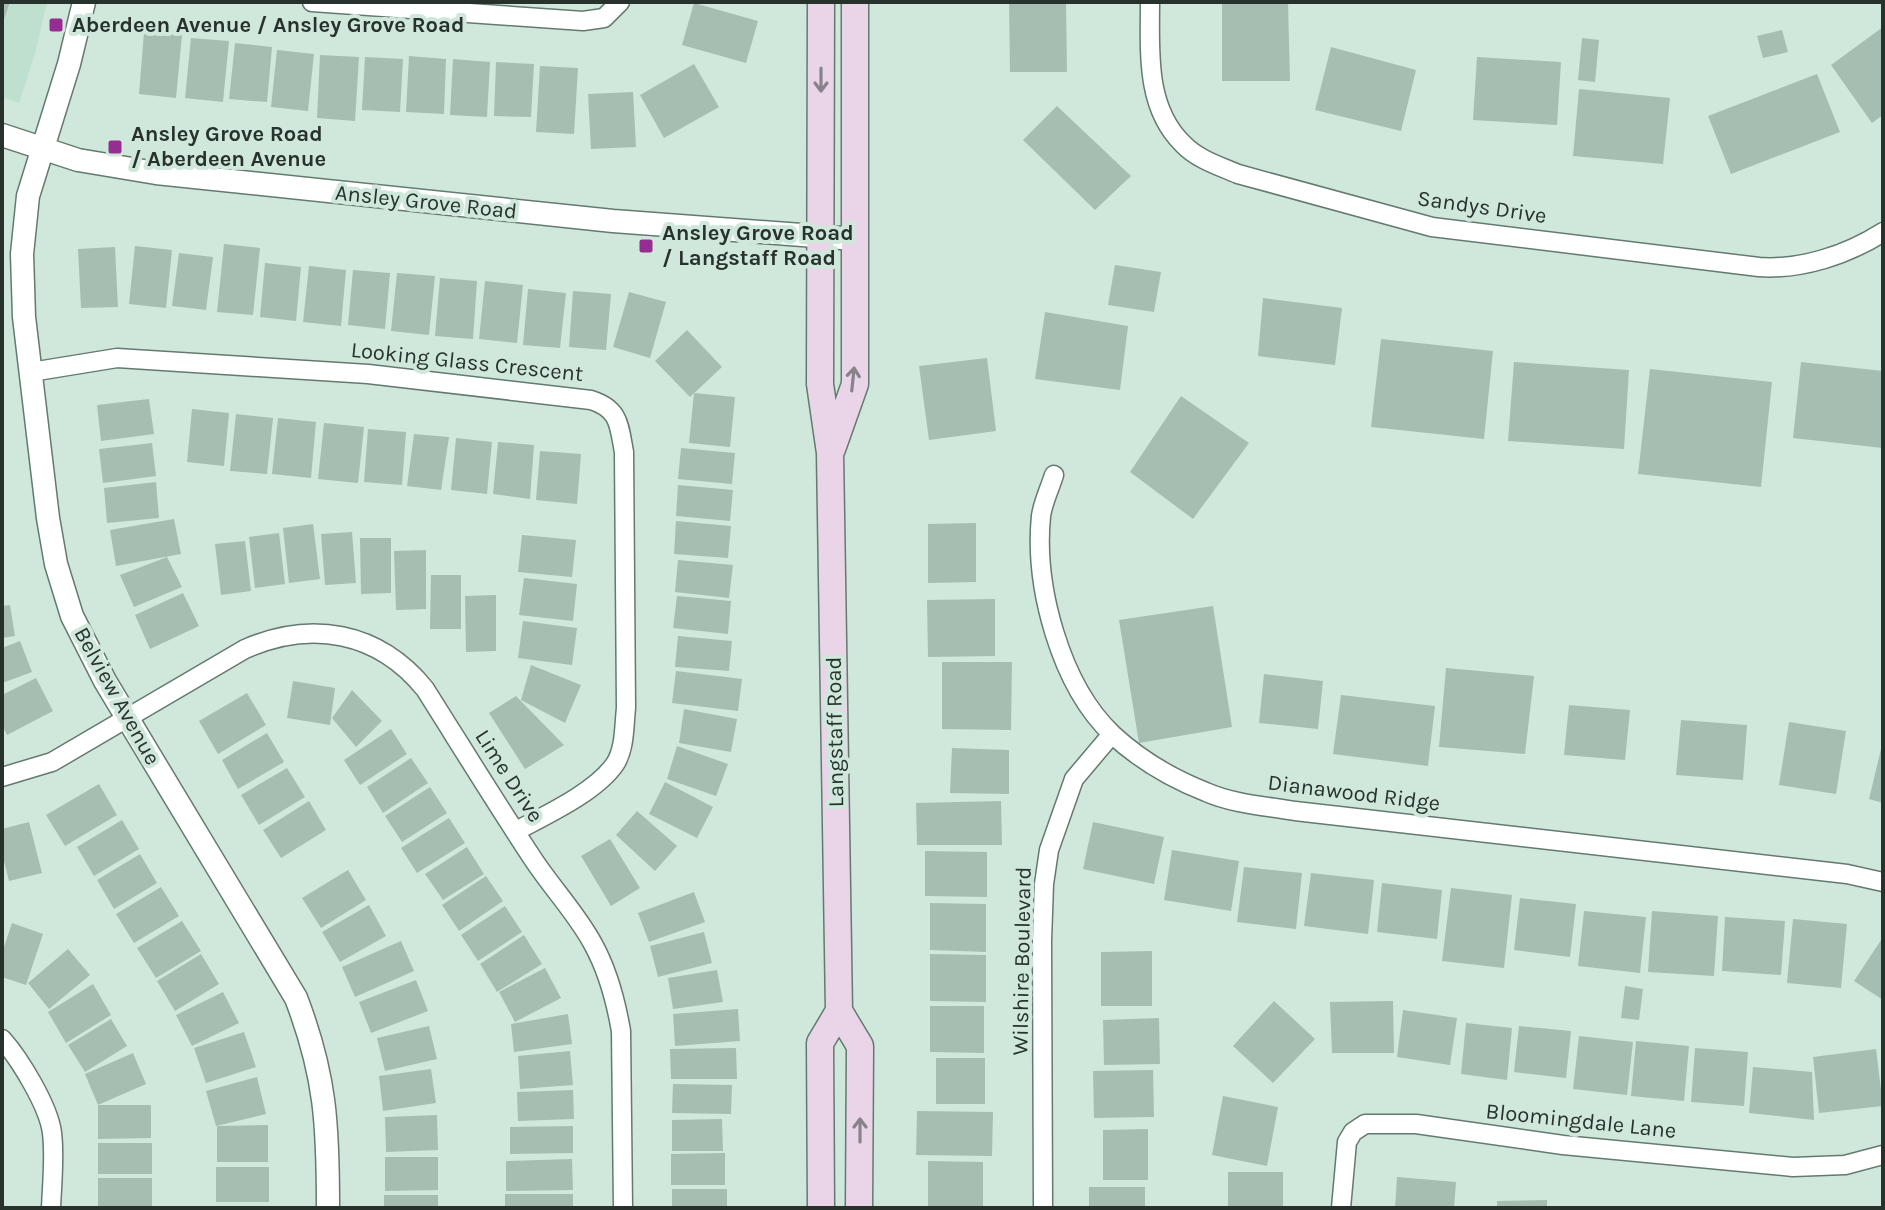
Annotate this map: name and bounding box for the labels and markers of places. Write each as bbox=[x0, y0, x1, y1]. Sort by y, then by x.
place label: Aberdeen Avenue / Ansley Grove Road bbox=[72, 12, 464, 38]
marker: Aberdeen Avenue / Ansley Grove Road bbox=[47, 16, 65, 34]
place label: Ansley Grove Road / Aberdeen Avenue bbox=[131, 121, 326, 172]
marker: Ansley Grove Road / Aberdeen Avenue bbox=[106, 138, 124, 156]
place label: Ansley Grove Road / Langstaff Road bbox=[662, 220, 854, 271]
marker: Ansley Grove Road / Langstaff Road bbox=[637, 237, 655, 255]

